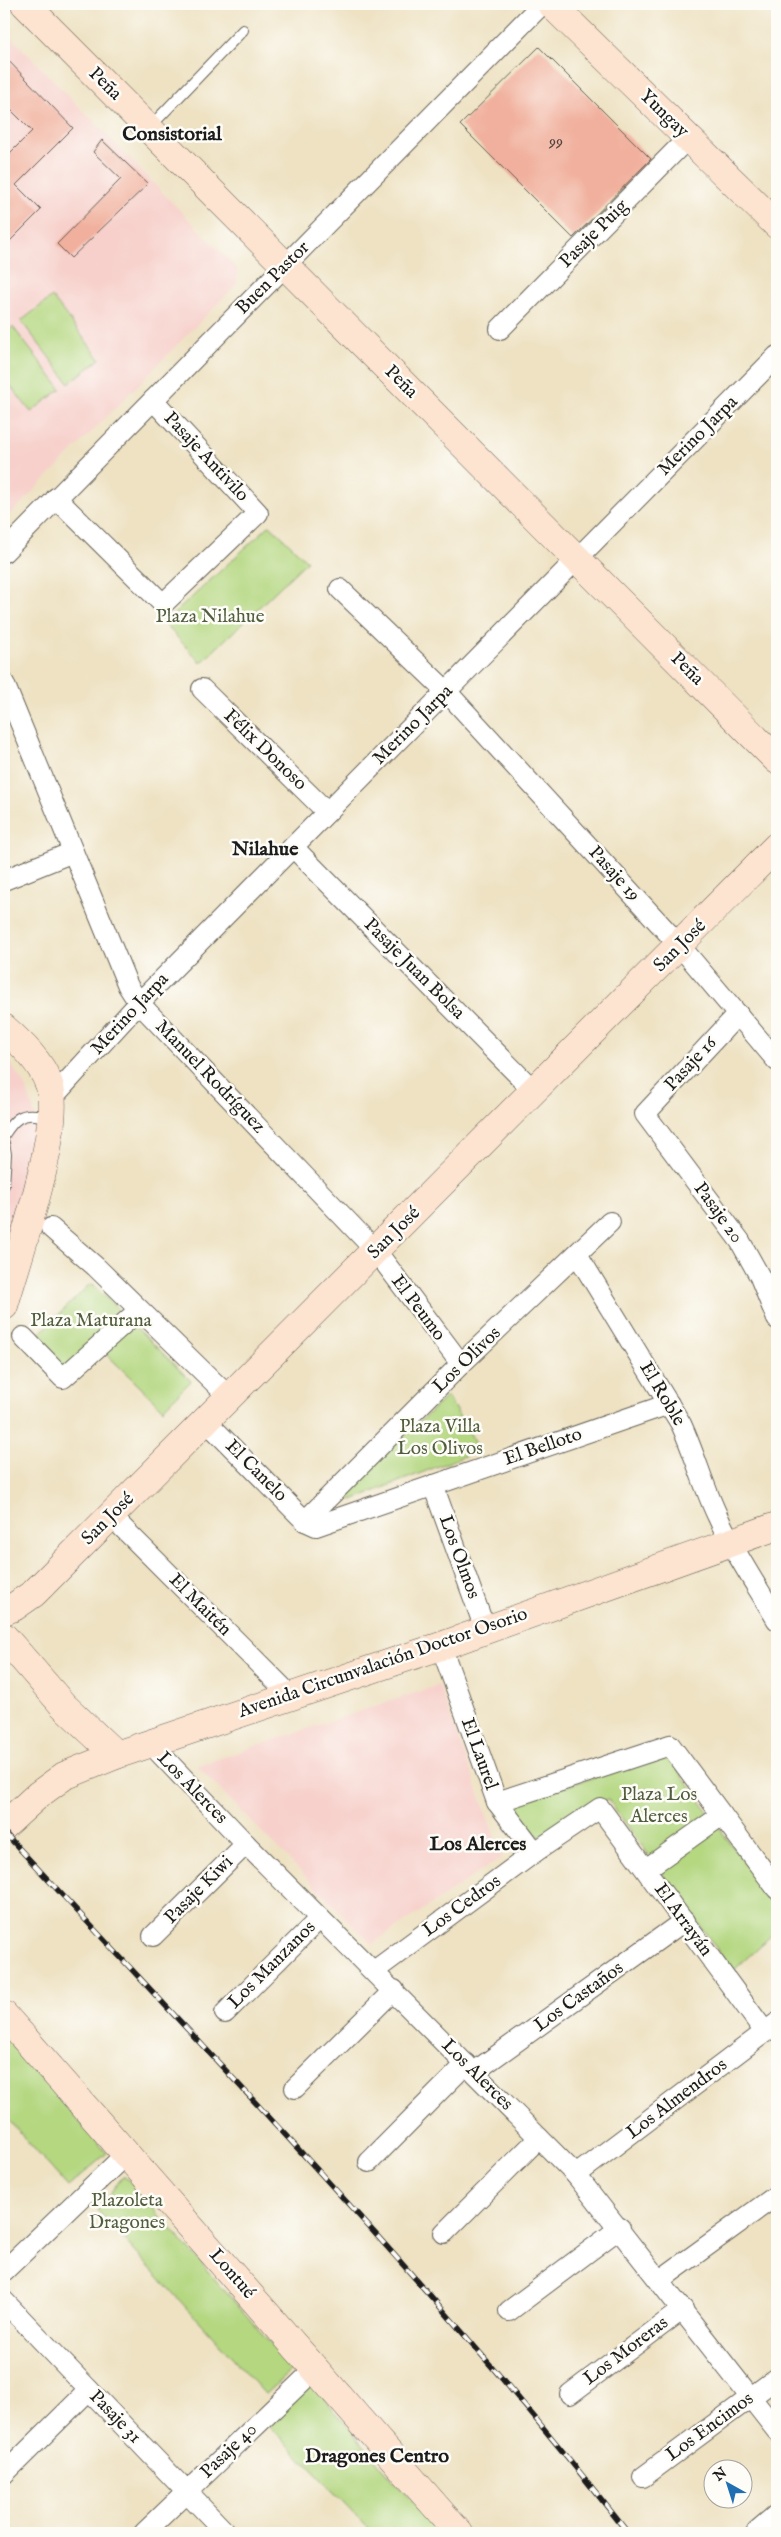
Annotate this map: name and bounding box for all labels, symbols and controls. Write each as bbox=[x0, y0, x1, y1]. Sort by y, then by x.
street label: Peña bbox=[83, 62, 127, 106]
street label: Yungay bbox=[634, 85, 694, 144]
district label: Consistorial bbox=[122, 122, 222, 147]
house number: 99 bbox=[548, 133, 563, 153]
street label: Pasaje Puig bbox=[555, 194, 634, 273]
street label: Buen Pastor bbox=[231, 236, 315, 320]
street label: Peña bbox=[379, 360, 423, 404]
street label: Merino Jarpa bbox=[653, 390, 744, 481]
street label: Pasaje Antivilo bbox=[158, 407, 254, 507]
park label: Plaza Nilahue bbox=[156, 605, 265, 629]
street label: Peña bbox=[665, 647, 709, 691]
street label: Merino Jarpa bbox=[368, 679, 459, 770]
street label: Félix Donoso bbox=[218, 704, 312, 796]
district label: Nilahue bbox=[231, 837, 299, 862]
street label: Pasaje 19 bbox=[583, 841, 645, 907]
street label: Pasaje Juan Bolsa bbox=[358, 913, 470, 1025]
street label: San José bbox=[648, 914, 712, 978]
street label: Merino Jarpa bbox=[86, 967, 175, 1060]
street label: Manuel Rodríguez bbox=[150, 1015, 270, 1139]
street label: Pasaje 16 bbox=[660, 1031, 723, 1096]
street label: Pasaje 20 bbox=[688, 1178, 748, 1248]
street label: San José bbox=[362, 1201, 426, 1265]
street label: El Peumo bbox=[385, 1270, 451, 1346]
park label: Plaza Maturana bbox=[30, 1309, 153, 1333]
street label: Los Olivos bbox=[428, 1322, 506, 1398]
street label: El Roble bbox=[633, 1357, 691, 1431]
park label: Plaza Villa Los Olivos bbox=[397, 1415, 483, 1461]
street label: El Belloto bbox=[501, 1422, 585, 1472]
street label: El Canelo bbox=[220, 1435, 292, 1507]
street label: San José bbox=[76, 1487, 140, 1551]
street label: Los Olmos bbox=[433, 1512, 485, 1602]
street label: El Maitén bbox=[164, 1569, 236, 1641]
street label: Avenida Circunvalación Doctor Osorio bbox=[234, 1602, 531, 1724]
street label: El Laurel bbox=[455, 1715, 503, 1794]
street label: Los Alerces bbox=[151, 1747, 233, 1829]
park label: Plaza Los Alerces bbox=[621, 1783, 697, 1829]
district label: Los Alerces bbox=[430, 1832, 526, 1857]
street label: Pasaje Kiwi bbox=[160, 1851, 238, 1929]
street label: Los Cedros bbox=[418, 1870, 506, 1942]
street label: El Arrayán bbox=[648, 1879, 718, 1961]
street label: Los Manzanos bbox=[223, 1916, 321, 2014]
street label: Los Castaños bbox=[529, 1956, 629, 2038]
street label: Los Alerces bbox=[436, 2034, 518, 2116]
street label: Los Almendros bbox=[622, 2053, 732, 2145]
park label: Plazoleta Dragones bbox=[89, 2189, 165, 2235]
street label: Lontué bbox=[204, 2244, 261, 2304]
street label: Los Moreras bbox=[579, 2311, 673, 2391]
street label: Pasaje 31 bbox=[84, 2385, 146, 2449]
street label: Los Encimos bbox=[661, 2387, 759, 2467]
street label: Pasaje 40 bbox=[195, 2418, 263, 2484]
district label: Dragones Centro bbox=[305, 2444, 449, 2469]
north arrow bbox=[704, 2460, 754, 2510]
text: N bbox=[709, 2464, 731, 2486]

